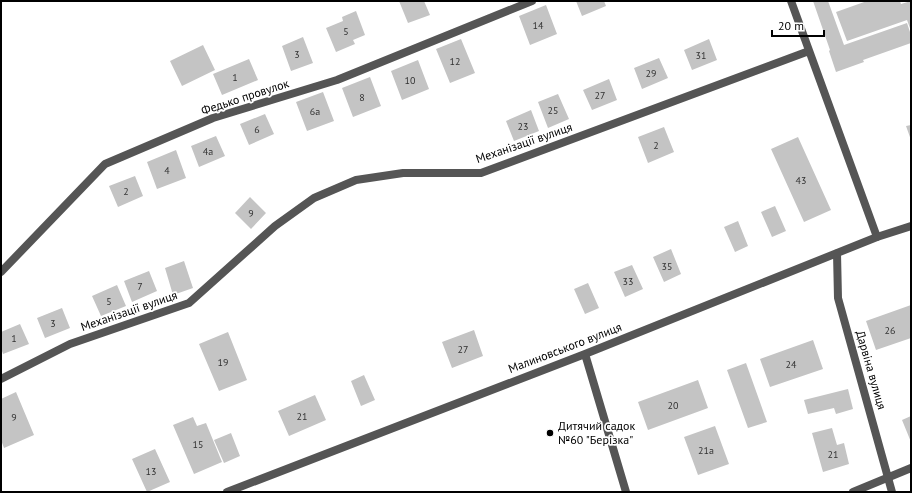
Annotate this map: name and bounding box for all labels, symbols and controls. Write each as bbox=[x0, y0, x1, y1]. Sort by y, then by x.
scale bar bbox=[772, 12, 824, 38]
text: 20 m bbox=[778, 18, 804, 33]
house number: 14 bbox=[533, 19, 544, 32]
house number: 5 bbox=[343, 25, 349, 38]
house number: 3 bbox=[294, 48, 300, 61]
house number: 31 bbox=[696, 49, 706, 62]
house number: 12 bbox=[450, 55, 460, 68]
house number: 29 bbox=[646, 67, 656, 80]
house number: 1 bbox=[232, 71, 238, 84]
house number: 10 bbox=[405, 74, 416, 87]
street label: Федько провулок bbox=[199, 75, 291, 118]
house number: 27 bbox=[595, 89, 605, 102]
house number: 8 bbox=[359, 91, 365, 104]
house number: 25 bbox=[548, 104, 558, 117]
house number: 6а bbox=[310, 105, 320, 118]
street label: Механізації вулиця bbox=[474, 119, 574, 166]
house number: 23 bbox=[518, 120, 528, 133]
house number: 6 bbox=[254, 123, 260, 136]
house number: 2 bbox=[653, 139, 659, 152]
house number: 4а bbox=[203, 145, 213, 158]
house number: 4 bbox=[164, 164, 170, 177]
house number: 43 bbox=[796, 174, 806, 187]
house number: 2 bbox=[123, 185, 129, 198]
house number: 9 bbox=[248, 207, 254, 220]
house number: 35 bbox=[662, 260, 672, 273]
house number: 33 bbox=[623, 275, 633, 288]
house number: 7 bbox=[137, 280, 143, 293]
street label: Механізації вулиця bbox=[79, 287, 179, 334]
house number: 5 bbox=[106, 295, 112, 308]
house number: 3 bbox=[50, 317, 56, 330]
street label: Малиновського вулиця bbox=[506, 319, 624, 376]
house number: 26 bbox=[885, 324, 895, 337]
street label: Дарвіна вулиця bbox=[853, 329, 890, 411]
house number: 1 bbox=[11, 332, 17, 345]
house number: 27 bbox=[458, 343, 468, 356]
house number: 19 bbox=[218, 356, 228, 369]
house number: 24 bbox=[786, 358, 797, 371]
house number: 20 bbox=[668, 399, 679, 412]
house number: 21 bbox=[297, 410, 307, 423]
house number: 9 bbox=[11, 411, 17, 424]
place label: Дитячий садок №60 "Берізка" bbox=[558, 418, 636, 447]
marker: Дитячий садок №60 "Берізка" bbox=[545, 428, 555, 438]
house number: 15 bbox=[193, 438, 203, 451]
house number: 21а bbox=[698, 444, 714, 457]
house number: 21 bbox=[828, 448, 838, 461]
house number: 13 bbox=[146, 465, 156, 478]

